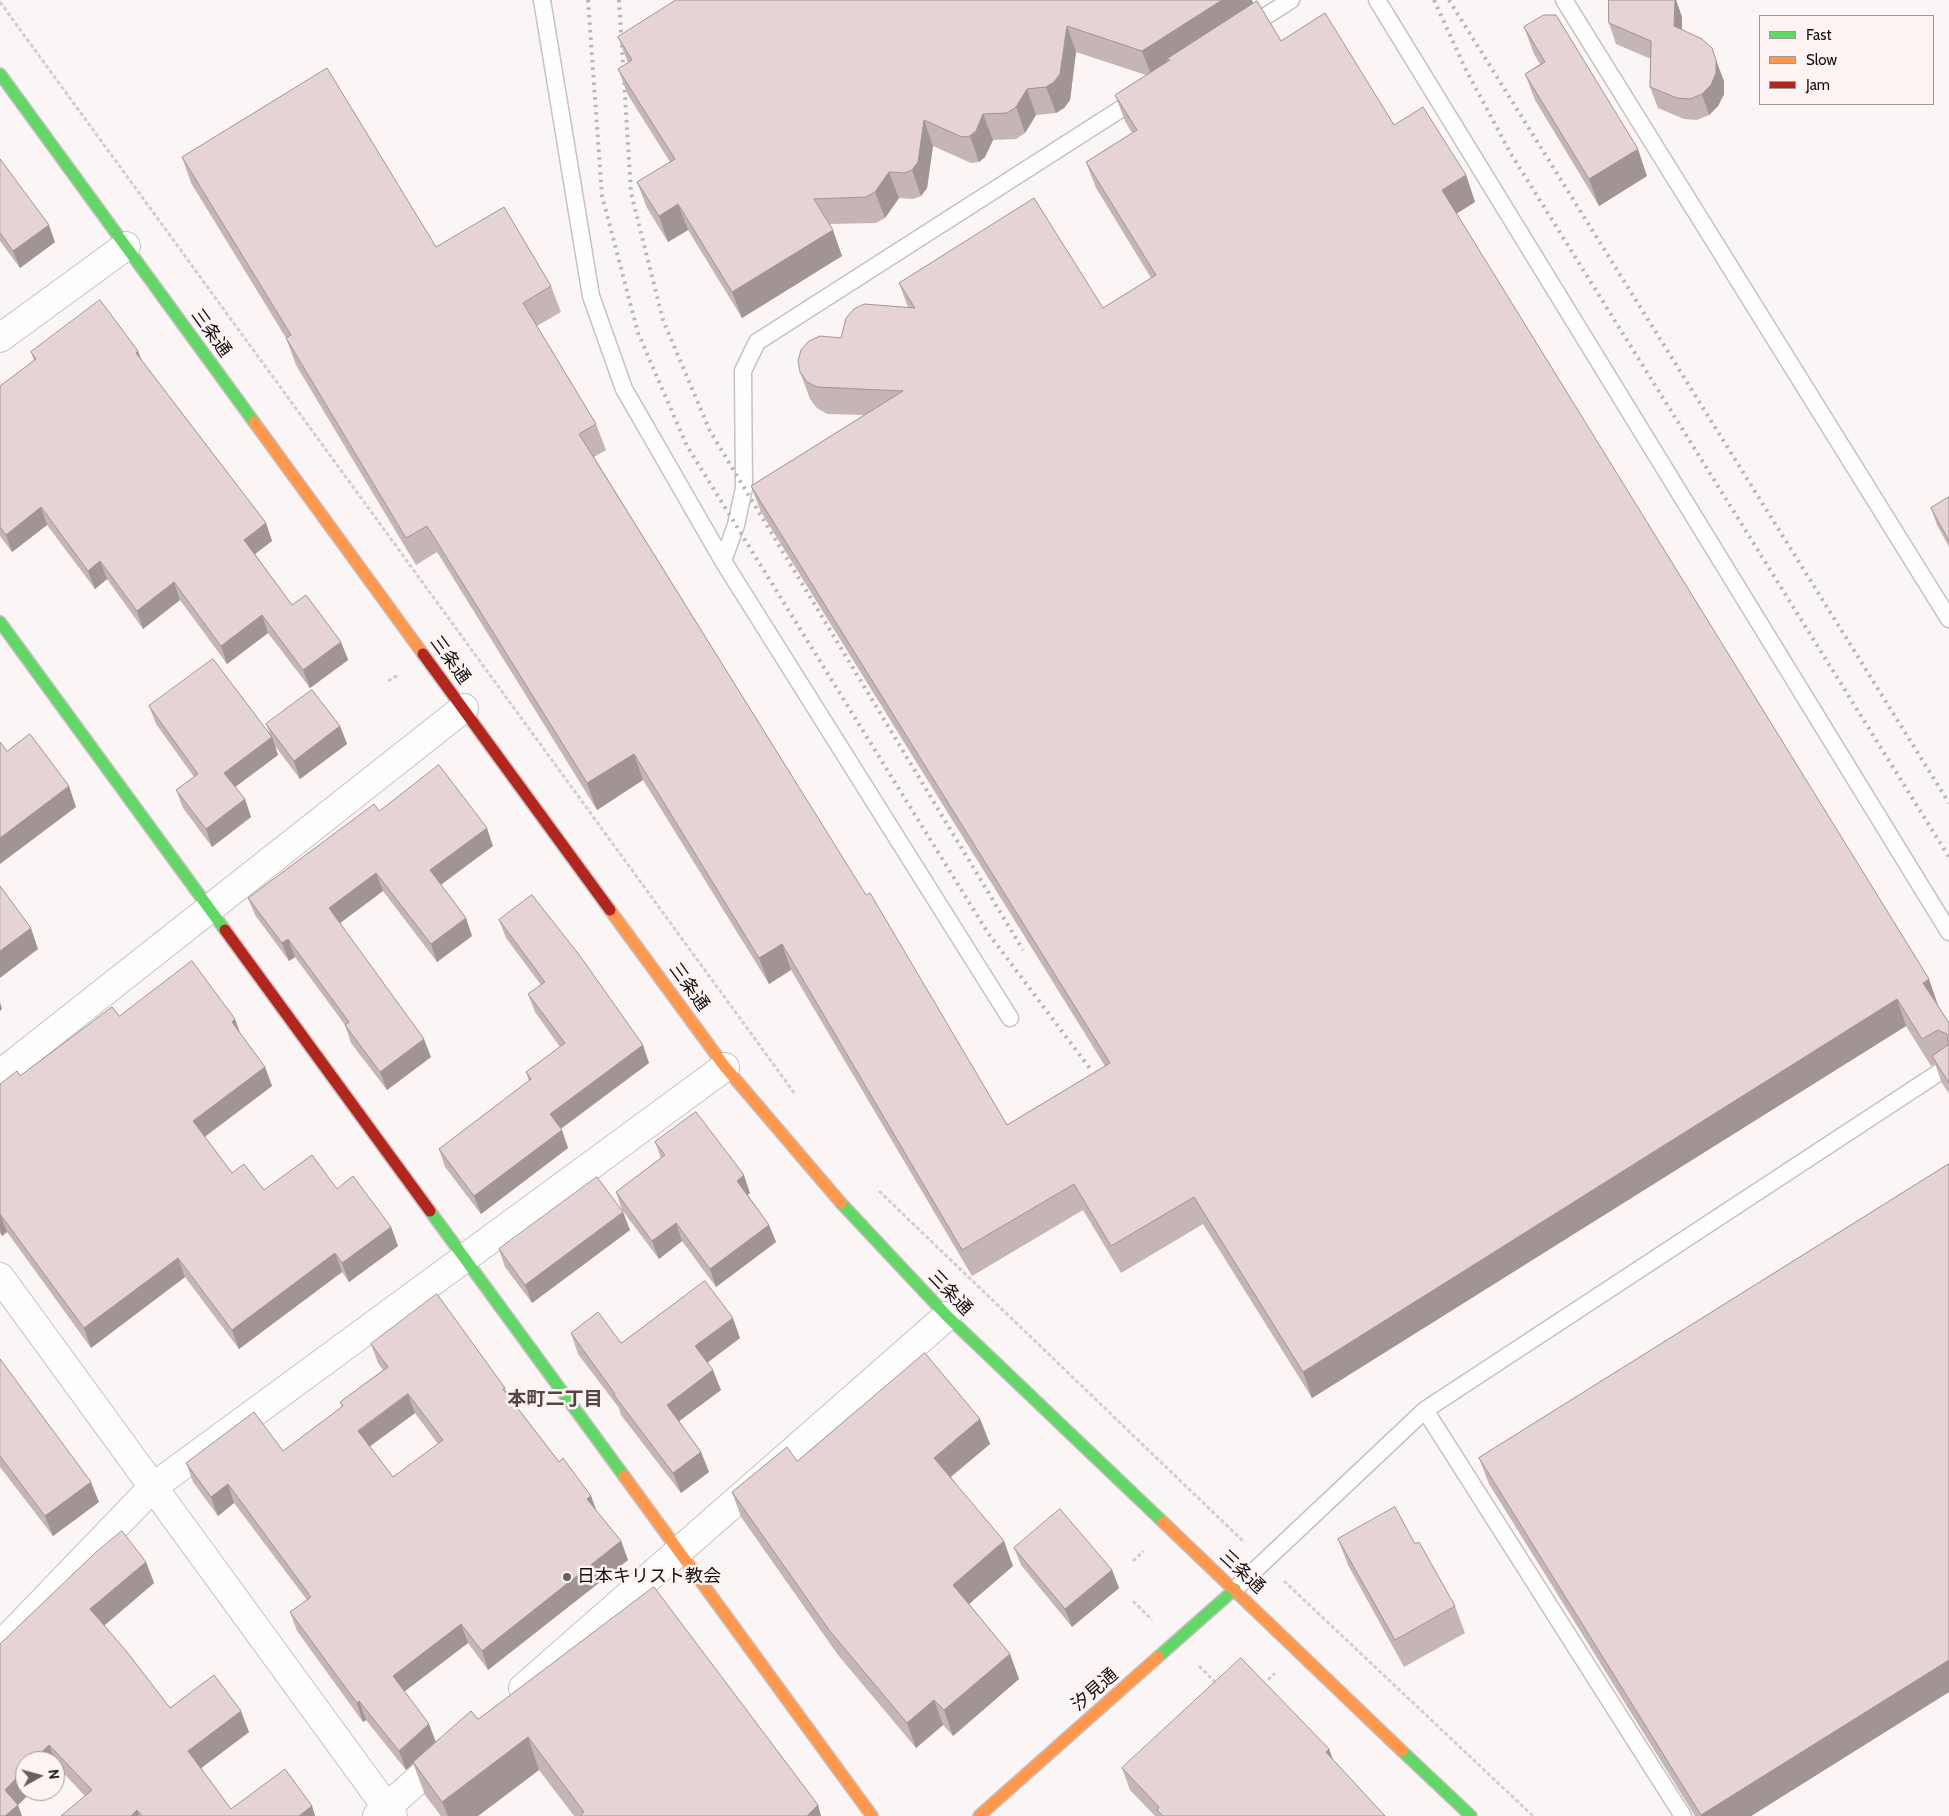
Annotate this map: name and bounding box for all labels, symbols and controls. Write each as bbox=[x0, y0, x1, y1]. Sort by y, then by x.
legend bbox=[1759, 15, 1934, 105]
text: Fast bbox=[1806, 26, 1831, 44]
text: Slow bbox=[1806, 51, 1837, 69]
text: Jam bbox=[1806, 76, 1830, 94]
street label: 三条通 bbox=[186, 305, 236, 361]
street label: 三条通 bbox=[425, 632, 475, 688]
street label: 三条通 bbox=[664, 959, 714, 1015]
street label: 三条通 bbox=[923, 1266, 977, 1320]
district label: 本町二丁目 bbox=[508, 1388, 602, 1410]
street label: 三条通 bbox=[1215, 1546, 1269, 1598]
place label: 日本キリスト教会 bbox=[577, 1566, 721, 1588]
marker: 日本キリスト教会 bbox=[561, 1571, 573, 1583]
street label: 汐見通 bbox=[1068, 1664, 1122, 1716]
north arrow bbox=[15, 1751, 65, 1801]
text: N bbox=[44, 1768, 63, 1780]

